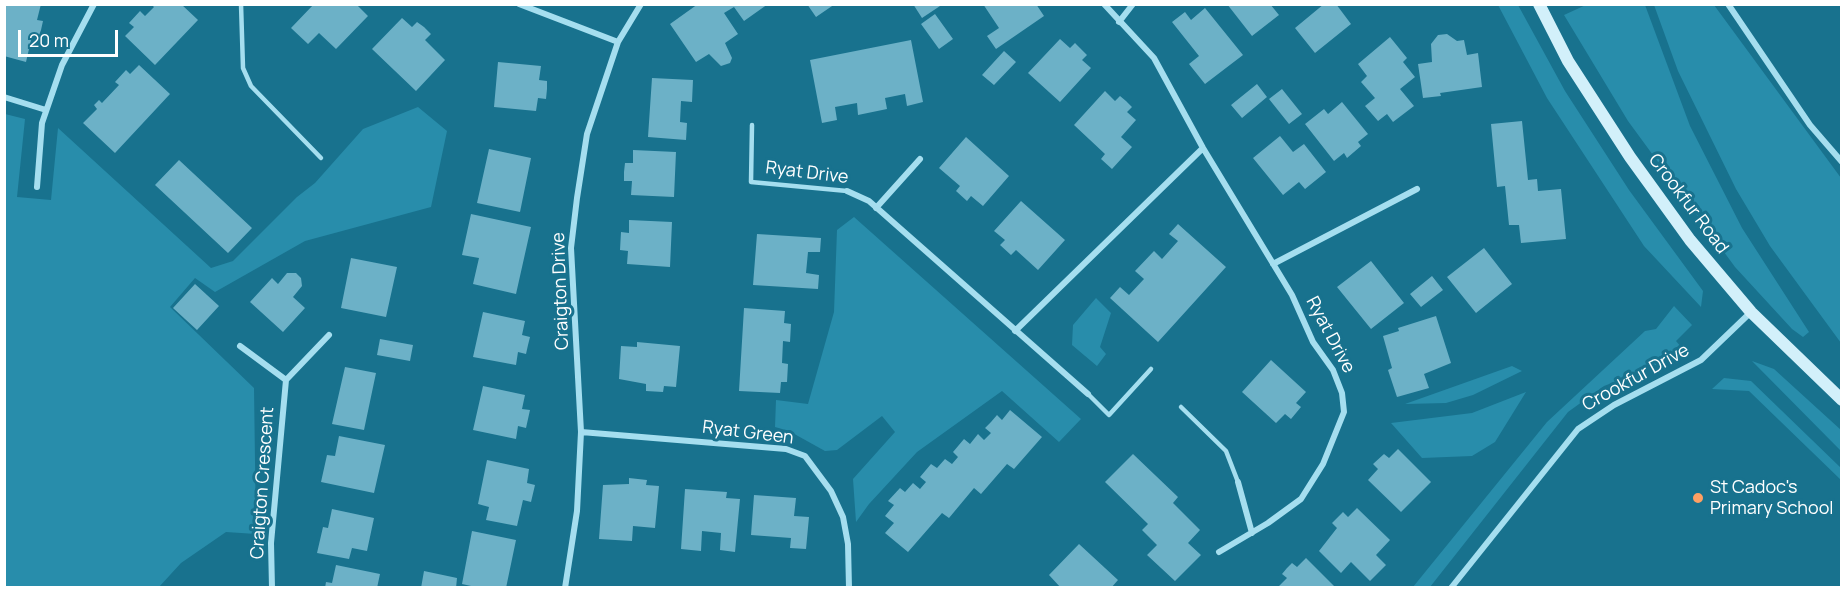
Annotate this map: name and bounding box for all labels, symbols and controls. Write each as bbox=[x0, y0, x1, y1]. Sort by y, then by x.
scale bar bbox=[21, 18, 122, 56]
text: 20 m bbox=[29, 28, 69, 52]
street label: Crookfur Road bbox=[1643, 150, 1733, 258]
street label: Ryat Drive bbox=[764, 157, 850, 189]
street label: Craigton Drive bbox=[548, 232, 574, 350]
street label: Ryat Drive bbox=[1301, 293, 1359, 377]
street label: Crookfur Drive bbox=[1579, 340, 1693, 416]
street label: Craigton Crescent bbox=[247, 406, 279, 560]
street label: Ryat Green bbox=[701, 417, 795, 449]
place label: St Cadoc's Primary School bbox=[1710, 477, 1834, 520]
marker: St Cadoc's Primary School bbox=[1691, 491, 1705, 505]

